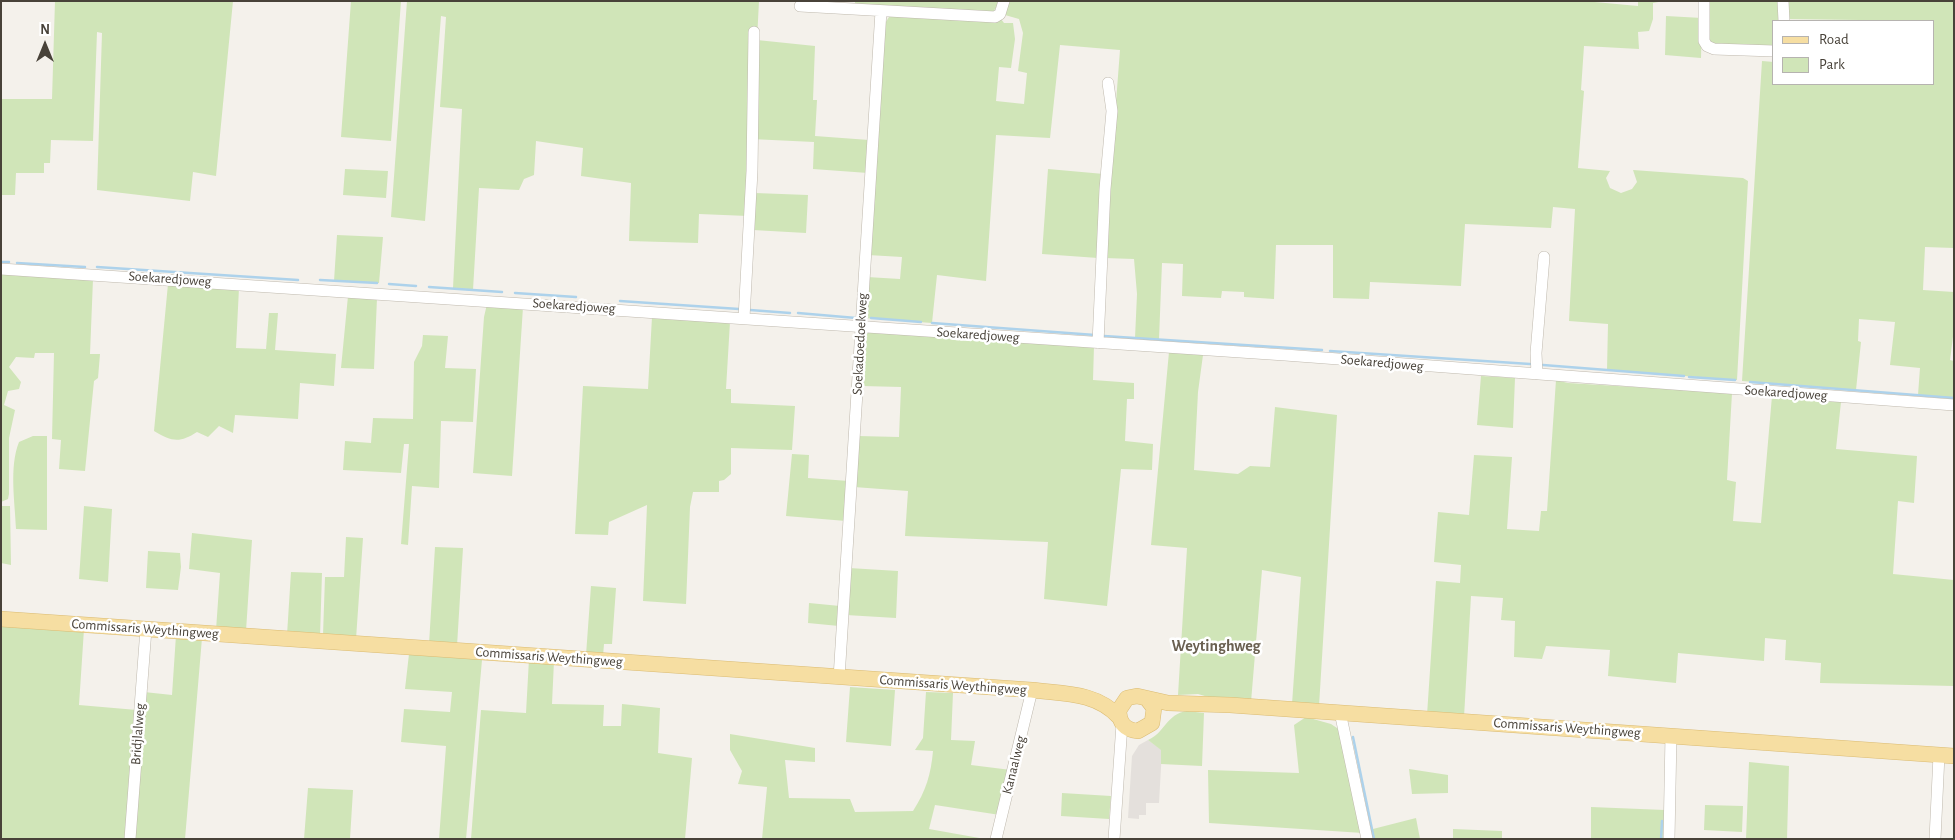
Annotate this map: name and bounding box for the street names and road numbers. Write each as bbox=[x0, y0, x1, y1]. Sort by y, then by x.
street label: Soekaredjoweg bbox=[128, 268, 212, 290]
street label: Soekadoedoekweg bbox=[849, 293, 871, 395]
street label: Soekaredjoweg bbox=[532, 295, 616, 317]
street label: Soekaredjoweg bbox=[936, 324, 1020, 346]
street label: Soekaredjoweg bbox=[1340, 351, 1424, 375]
street label: Soekaredjoweg bbox=[1744, 382, 1828, 404]
street label: Commissaris Weythingweg bbox=[71, 615, 219, 643]
street label: Commissaris Weythingweg bbox=[475, 643, 623, 671]
street label: Commissaris Weythingweg bbox=[879, 671, 1027, 699]
street label: Bridjlalweg bbox=[127, 702, 149, 766]
street label: Commissaris Weythingweg bbox=[1493, 714, 1641, 742]
street label: Kanaalweg bbox=[999, 734, 1029, 796]

